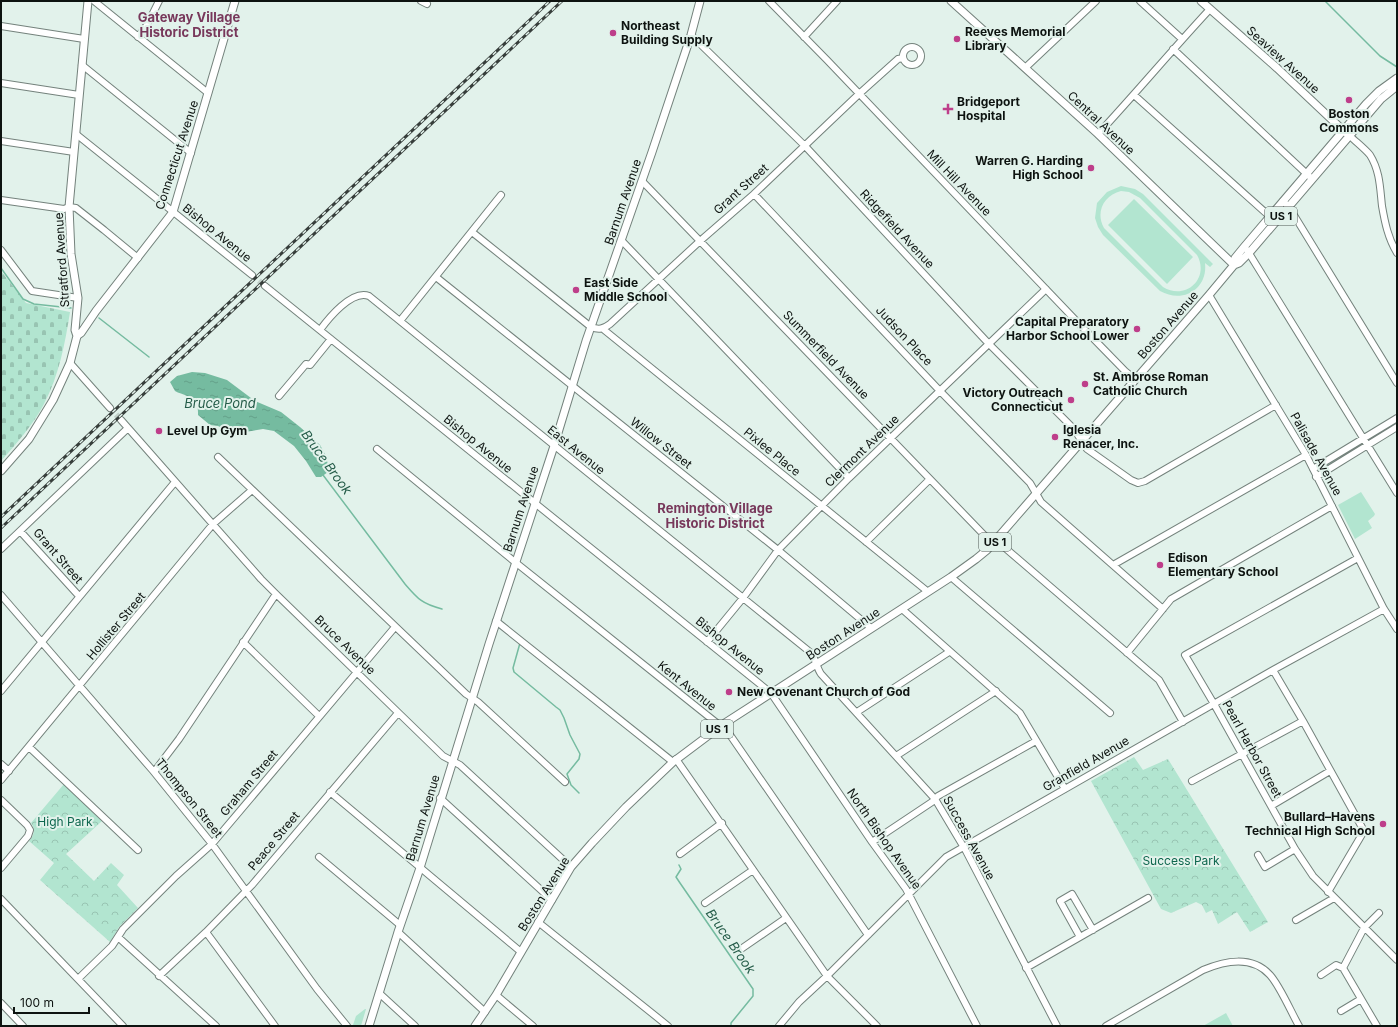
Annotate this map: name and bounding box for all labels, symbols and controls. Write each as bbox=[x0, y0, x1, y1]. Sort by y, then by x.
district label: Gateway Village Historic District bbox=[138, 9, 241, 40]
place label: Northeast Building Supply bbox=[621, 18, 713, 47]
street label: Seaview Avenue bbox=[1244, 23, 1323, 96]
place label: Reeves Memorial Library bbox=[965, 24, 1066, 53]
marker: Northeast Building Supply bbox=[608, 28, 618, 38]
marker: Reeves Memorial Library bbox=[952, 34, 962, 44]
street label: Central Avenue bbox=[1065, 88, 1138, 158]
place label: Bridgeport Hospital bbox=[957, 94, 1021, 123]
marker: Boston Commons bbox=[1344, 95, 1354, 105]
street label: Connecticut Avenue bbox=[152, 98, 201, 211]
marker: Bridgeport Hospital bbox=[942, 103, 954, 115]
place label: Boston Commons bbox=[1319, 106, 1379, 135]
street label: Mill Hill Avenue bbox=[924, 146, 995, 219]
place label: Warren G. Harding High School bbox=[975, 153, 1083, 182]
street label: Barnum Avenue bbox=[601, 157, 644, 247]
street label: Grant Street bbox=[710, 160, 771, 217]
marker: Warren G. Harding High School bbox=[1086, 163, 1096, 173]
street label: Ridgefield Avenue bbox=[857, 186, 938, 271]
street label: Bishop Avenue bbox=[180, 200, 255, 265]
road number: US 1 bbox=[1265, 207, 1297, 225]
street label: Stratford Avenue bbox=[51, 212, 72, 308]
place label: East Side Middle School bbox=[584, 275, 667, 304]
marker: East Side Middle School bbox=[571, 285, 581, 295]
street label: Boston Avenue bbox=[1134, 288, 1201, 362]
street label: Judson Place bbox=[873, 303, 936, 369]
street label: Summerfield Avenue bbox=[780, 307, 873, 402]
place label: Capital Preparatory Harbor School Lower bbox=[1006, 314, 1130, 343]
marker: Capital Preparatory Harbor School Lower bbox=[1132, 324, 1142, 334]
place label: St. Ambrose Roman Catholic Church bbox=[1093, 369, 1208, 398]
marker: St. Ambrose Roman Catholic Church bbox=[1080, 379, 1090, 389]
place label: Victory Outreach Connecticut bbox=[962, 385, 1064, 414]
water label: Bruce Pond bbox=[184, 395, 256, 411]
marker: Victory Outreach Connecticut bbox=[1066, 395, 1076, 405]
street label: Palisade Avenue bbox=[1287, 409, 1346, 498]
street label: Bishop Avenue bbox=[441, 411, 516, 476]
street label: Clermont Avenue bbox=[821, 411, 902, 490]
street label: Willow Street bbox=[627, 414, 695, 472]
street label: East Avenue bbox=[544, 422, 608, 477]
place label: Iglesia Renacer, Inc. bbox=[1063, 422, 1139, 451]
place label: Level Up Gym bbox=[167, 423, 247, 438]
street label: Pixlee Place bbox=[741, 424, 804, 479]
marker: Level Up Gym bbox=[154, 426, 164, 436]
water label: Bruce Brook bbox=[298, 427, 356, 498]
marker: Iglesia Renacer, Inc. bbox=[1050, 432, 1060, 442]
street label: Barnum Avenue bbox=[500, 464, 541, 554]
district label: Remington Village Historic District bbox=[657, 500, 773, 531]
street label: Grant Street bbox=[30, 525, 87, 586]
road number: US 1 bbox=[979, 533, 1011, 551]
place label: Edison Elementary School bbox=[1168, 550, 1278, 579]
marker: Edison Elementary School bbox=[1155, 560, 1165, 570]
street label: Hollister Street bbox=[83, 589, 148, 663]
street label: Boston Avenue bbox=[803, 604, 882, 663]
street label: Bruce Avenue bbox=[312, 612, 379, 677]
street label: Bishop Avenue bbox=[693, 613, 768, 678]
street label: Kent Avenue bbox=[655, 657, 720, 714]
place label: New Covenant Church of God bbox=[737, 684, 910, 699]
marker: New Covenant Church of God bbox=[724, 687, 734, 697]
street label: Pearl Harbor Street bbox=[1219, 697, 1285, 800]
road number: US 1 bbox=[701, 720, 733, 738]
street label: Granfield Avenue bbox=[1040, 733, 1132, 794]
street label: Graham Street bbox=[217, 746, 281, 819]
street label: Thompson Street bbox=[153, 755, 226, 840]
street label: Barnum Avenue bbox=[402, 773, 443, 863]
street label: North Bishop Avenue bbox=[844, 785, 925, 892]
street label: Success Avenue bbox=[940, 793, 999, 882]
street label: Peace Street bbox=[245, 808, 303, 873]
place label: Bullard–Havens Technical High School bbox=[1245, 809, 1375, 838]
park label: High Park bbox=[37, 814, 93, 829]
marker: Bullard–Havens Technical High School bbox=[1378, 819, 1388, 829]
park label: Success Park bbox=[1142, 853, 1220, 868]
street label: Boston Avenue bbox=[515, 854, 572, 934]
water label: Bruce Brook bbox=[703, 905, 760, 977]
scale bar bbox=[14, 989, 89, 1015]
text: 100 m bbox=[20, 995, 54, 1010]

